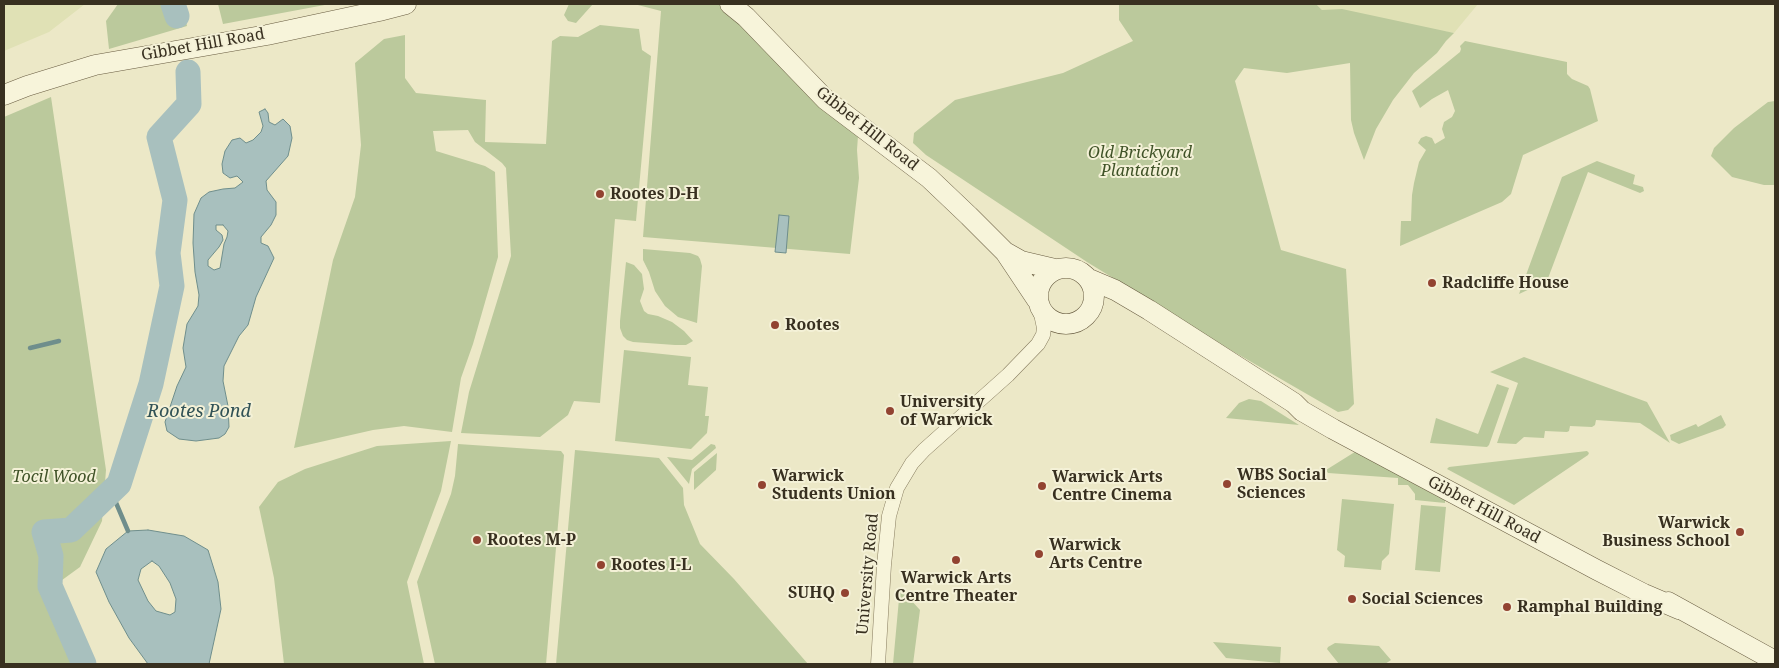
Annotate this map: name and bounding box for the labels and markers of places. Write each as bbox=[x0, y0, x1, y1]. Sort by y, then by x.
place label: Rootes D-H bbox=[610, 184, 699, 204]
marker: Rootes D-H bbox=[594, 188, 606, 200]
place label: Radcliffe House bbox=[1442, 273, 1569, 293]
marker: Radcliffe House bbox=[1426, 277, 1438, 289]
place label: Rootes bbox=[785, 315, 839, 335]
marker: Rootes bbox=[769, 319, 781, 331]
place label: University of Warwick bbox=[900, 392, 992, 430]
marker: University of Warwick bbox=[884, 405, 896, 417]
place label: WBS Social Sciences bbox=[1237, 465, 1327, 503]
place label: Warwick Students Union bbox=[772, 466, 896, 504]
place label: Warwick Arts Centre Cinema bbox=[1052, 467, 1172, 505]
marker: WBS Social Sciences bbox=[1221, 478, 1233, 490]
marker: Warwick Students Union bbox=[756, 479, 768, 491]
marker: Warwick Arts Centre Cinema bbox=[1036, 480, 1048, 492]
place label: Warwick Business School bbox=[1602, 513, 1730, 551]
marker: Warwick Business School bbox=[1734, 526, 1746, 538]
place label: Rootes M-P bbox=[487, 530, 576, 550]
marker: Rootes M-P bbox=[471, 534, 483, 546]
place label: Warwick Arts Centre bbox=[1049, 535, 1142, 573]
marker: Warwick Arts Centre bbox=[1033, 548, 1045, 560]
marker: Warwick Arts Centre Theater bbox=[950, 554, 962, 566]
place label: Rootes I-L bbox=[611, 555, 691, 575]
marker: Rootes I-L bbox=[595, 559, 607, 571]
place label: Warwick Arts Centre Theater bbox=[895, 568, 1017, 606]
place label: SUHQ bbox=[788, 583, 835, 603]
marker: SUHQ bbox=[839, 587, 851, 599]
place label: Social Sciences bbox=[1362, 589, 1483, 609]
marker: Social Sciences bbox=[1346, 593, 1358, 605]
place label: Ramphal Building bbox=[1517, 597, 1662, 617]
marker: Ramphal Building bbox=[1501, 601, 1513, 613]

